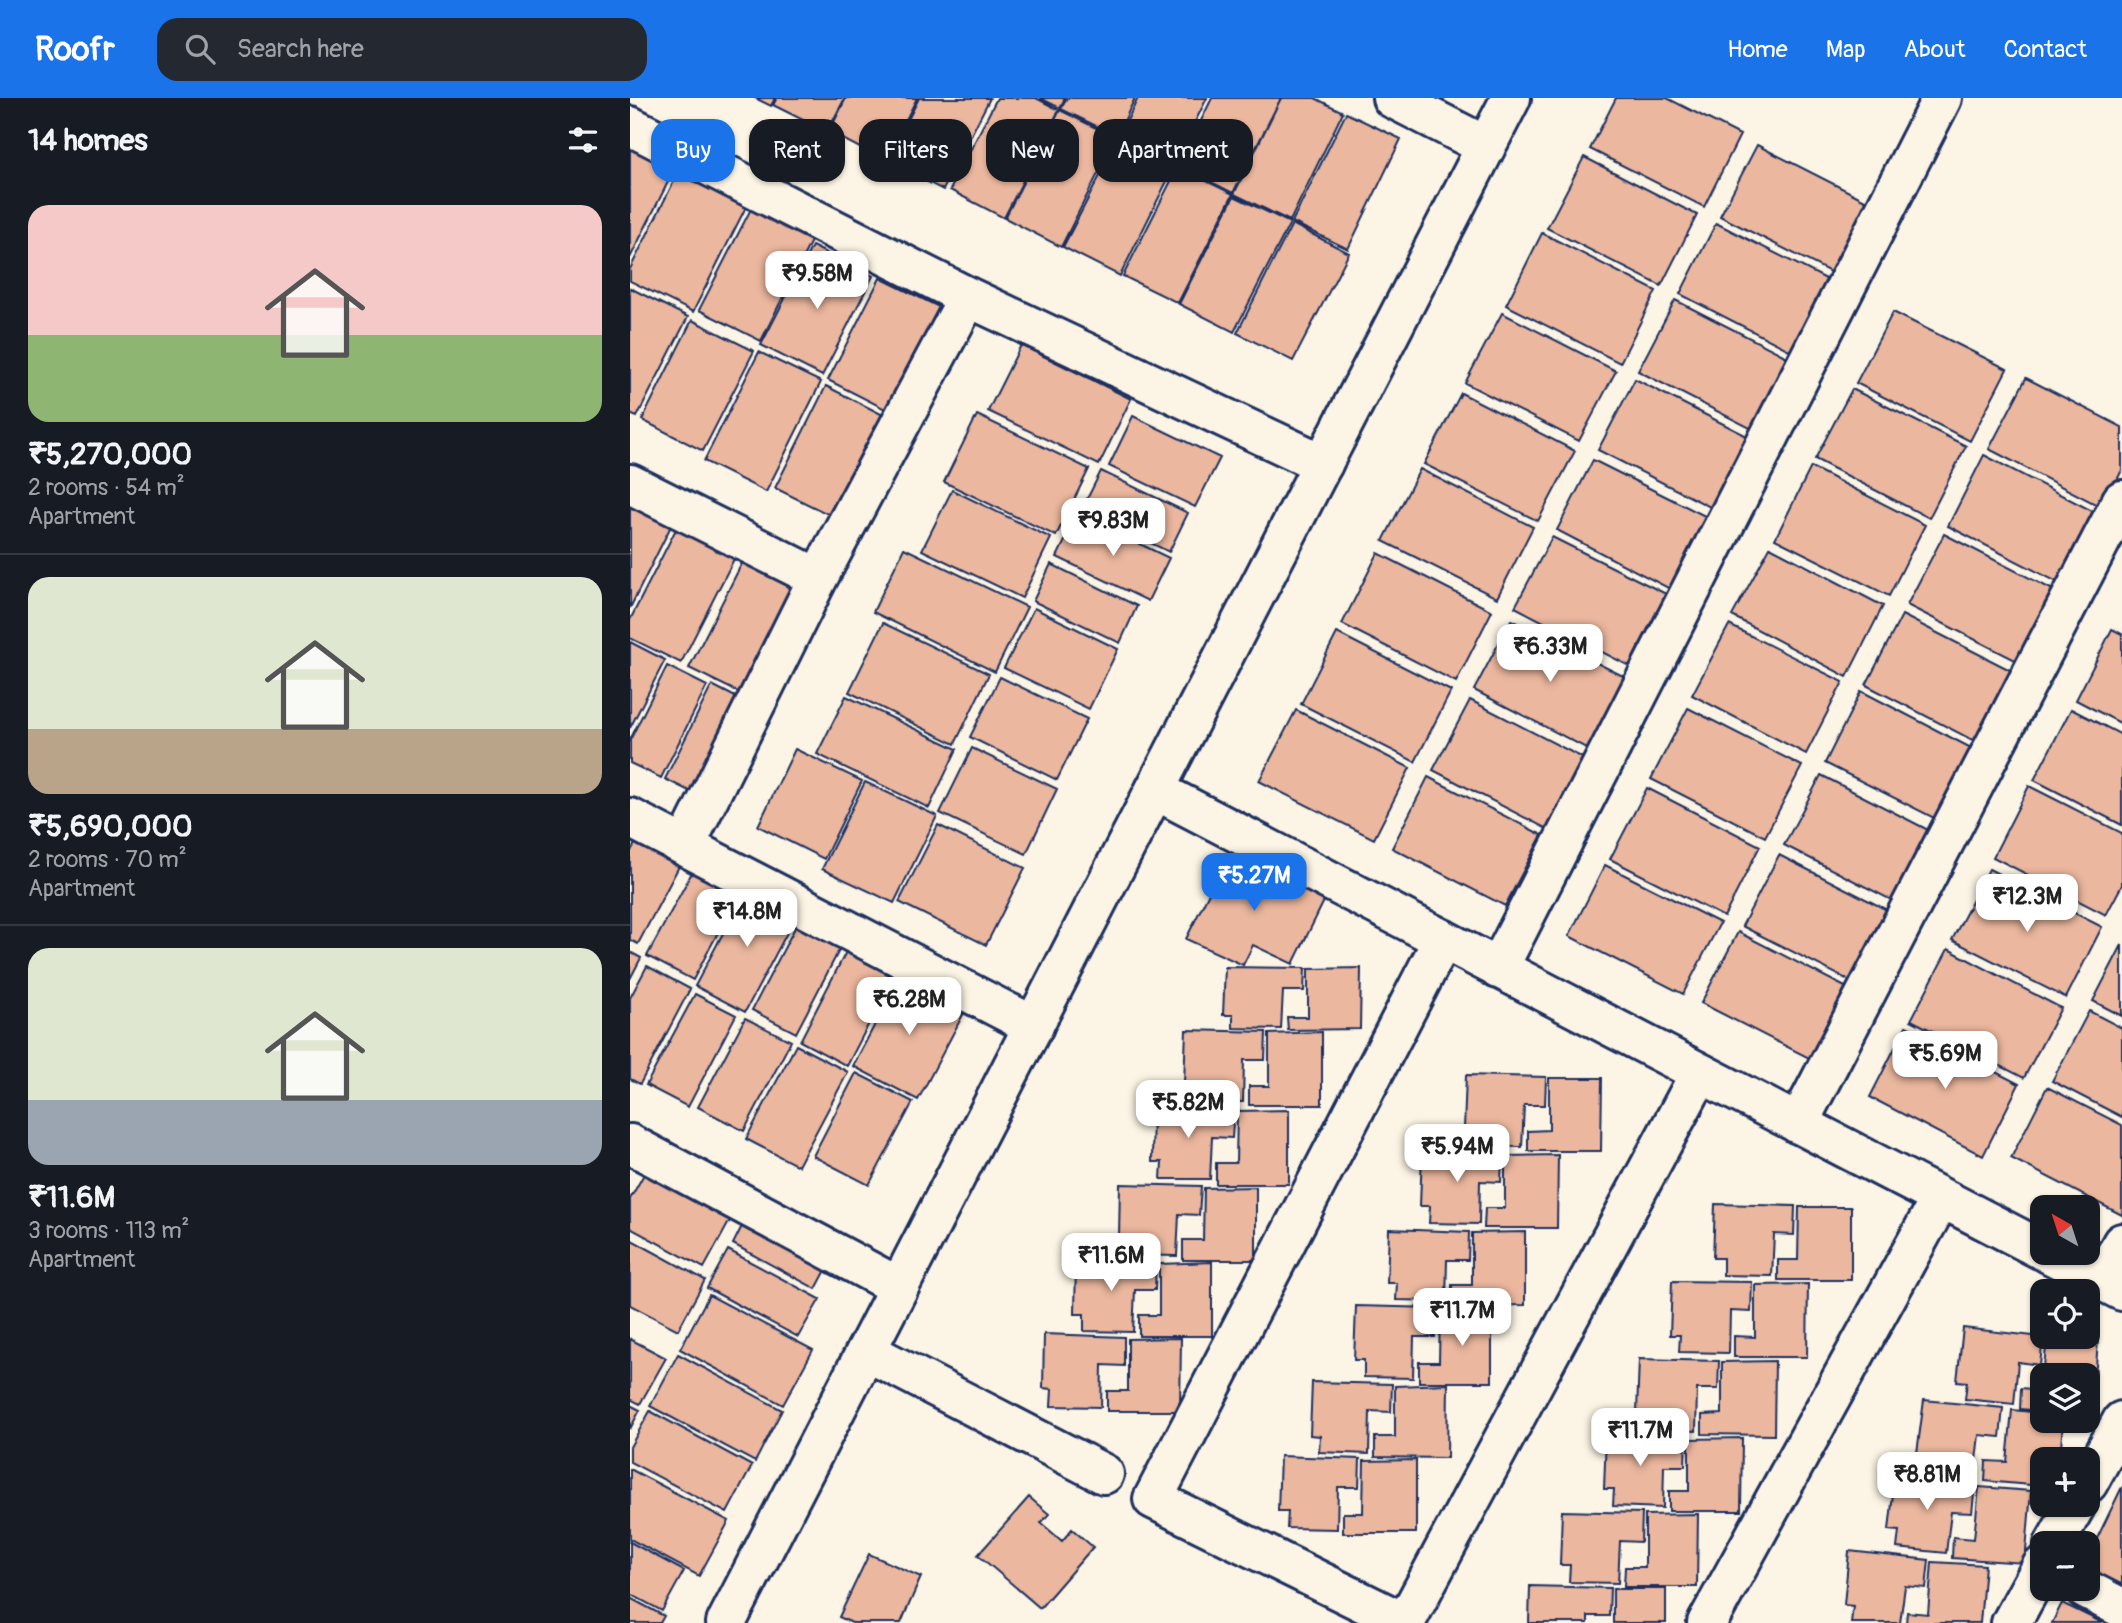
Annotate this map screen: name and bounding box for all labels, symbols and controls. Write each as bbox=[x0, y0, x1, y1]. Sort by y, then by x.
search box bbox=[157, 18, 647, 81]
text: Roofr bbox=[35, 29, 115, 70]
icon: search bbox=[181, 30, 219, 68]
text: Search here bbox=[237, 33, 364, 65]
text: Home bbox=[1727, 35, 1788, 64]
text: Map bbox=[1826, 35, 1866, 64]
text: About bbox=[1904, 35, 1966, 64]
text: Contact bbox=[2004, 35, 2087, 64]
chip: Buy bbox=[651, 119, 735, 182]
chip: Rent bbox=[749, 119, 845, 182]
chip: Filters bbox=[859, 119, 972, 182]
chip: New bbox=[986, 119, 1079, 182]
chip: Apartment bbox=[1093, 119, 1253, 182]
icon: filters bbox=[564, 121, 602, 159]
text: 14 homes bbox=[28, 122, 148, 159]
icon: home bbox=[252, 250, 378, 376]
pin: ₹9.58M bbox=[760, 252, 874, 311]
text: ₹9.58M bbox=[781, 259, 853, 288]
text: ₹5,270,000 bbox=[28, 436, 192, 473]
text: 2 rooms · 54 m² bbox=[28, 473, 185, 502]
pin: ₹9.83M bbox=[1056, 498, 1170, 558]
text: Apartment bbox=[28, 502, 135, 531]
text: ₹9.83M bbox=[1077, 506, 1149, 535]
icon: home bbox=[252, 622, 378, 748]
pin: ₹6.33M bbox=[1493, 624, 1607, 684]
text: ₹6.33M bbox=[1513, 632, 1587, 661]
text: ₹5,690,000 bbox=[28, 808, 192, 845]
text: 2 rooms · 70 m² bbox=[28, 845, 187, 874]
pin: ₹5.27M bbox=[1197, 854, 1311, 913]
text: ₹5.27M bbox=[1218, 861, 1290, 890]
text: Apartment bbox=[28, 874, 135, 903]
pin: ₹12.3M bbox=[1970, 874, 2084, 934]
text: ₹12.3M bbox=[1992, 882, 2062, 911]
pin: ₹14.8M bbox=[690, 890, 804, 949]
text: ₹14.8M bbox=[712, 897, 782, 926]
pin: ₹6.28M bbox=[852, 978, 966, 1037]
text: ₹6.28M bbox=[872, 985, 946, 1014]
icon: home bbox=[252, 993, 378, 1119]
pin: ₹5.69M bbox=[1888, 1032, 2002, 1091]
text: ₹5.69M bbox=[1908, 1039, 1982, 1068]
pin: ₹5.82M bbox=[1131, 1080, 1245, 1140]
text: ₹5.82M bbox=[1152, 1088, 1224, 1117]
pin: ₹5.94M bbox=[1400, 1124, 1514, 1184]
text: ₹5.94M bbox=[1420, 1132, 1494, 1161]
text: ₹11.6M bbox=[28, 1179, 115, 1216]
north arrow bbox=[2030, 1195, 2100, 1265]
map controls bbox=[2030, 1195, 2100, 1601]
text: 3 rooms · 113 m² bbox=[28, 1216, 189, 1245]
pin: ₹11.6M bbox=[1054, 1234, 1168, 1293]
text: ₹11.6M bbox=[1078, 1241, 1144, 1270]
text: Apartment bbox=[28, 1245, 135, 1274]
button: locate bbox=[2030, 1279, 2100, 1349]
pin: ₹11.7M bbox=[1405, 1288, 1519, 1348]
text: ₹11.7M bbox=[1429, 1296, 1495, 1325]
button: layers bbox=[2030, 1363, 2100, 1433]
pin: ₹11.7M bbox=[1583, 1408, 1697, 1468]
text: ₹11.7M bbox=[1607, 1416, 1673, 1445]
button: + bbox=[2030, 1447, 2100, 1517]
pin: ₹8.81M bbox=[1870, 1452, 1984, 1512]
text: ₹8.81M bbox=[1893, 1460, 1961, 1489]
button: − bbox=[2030, 1531, 2100, 1601]

